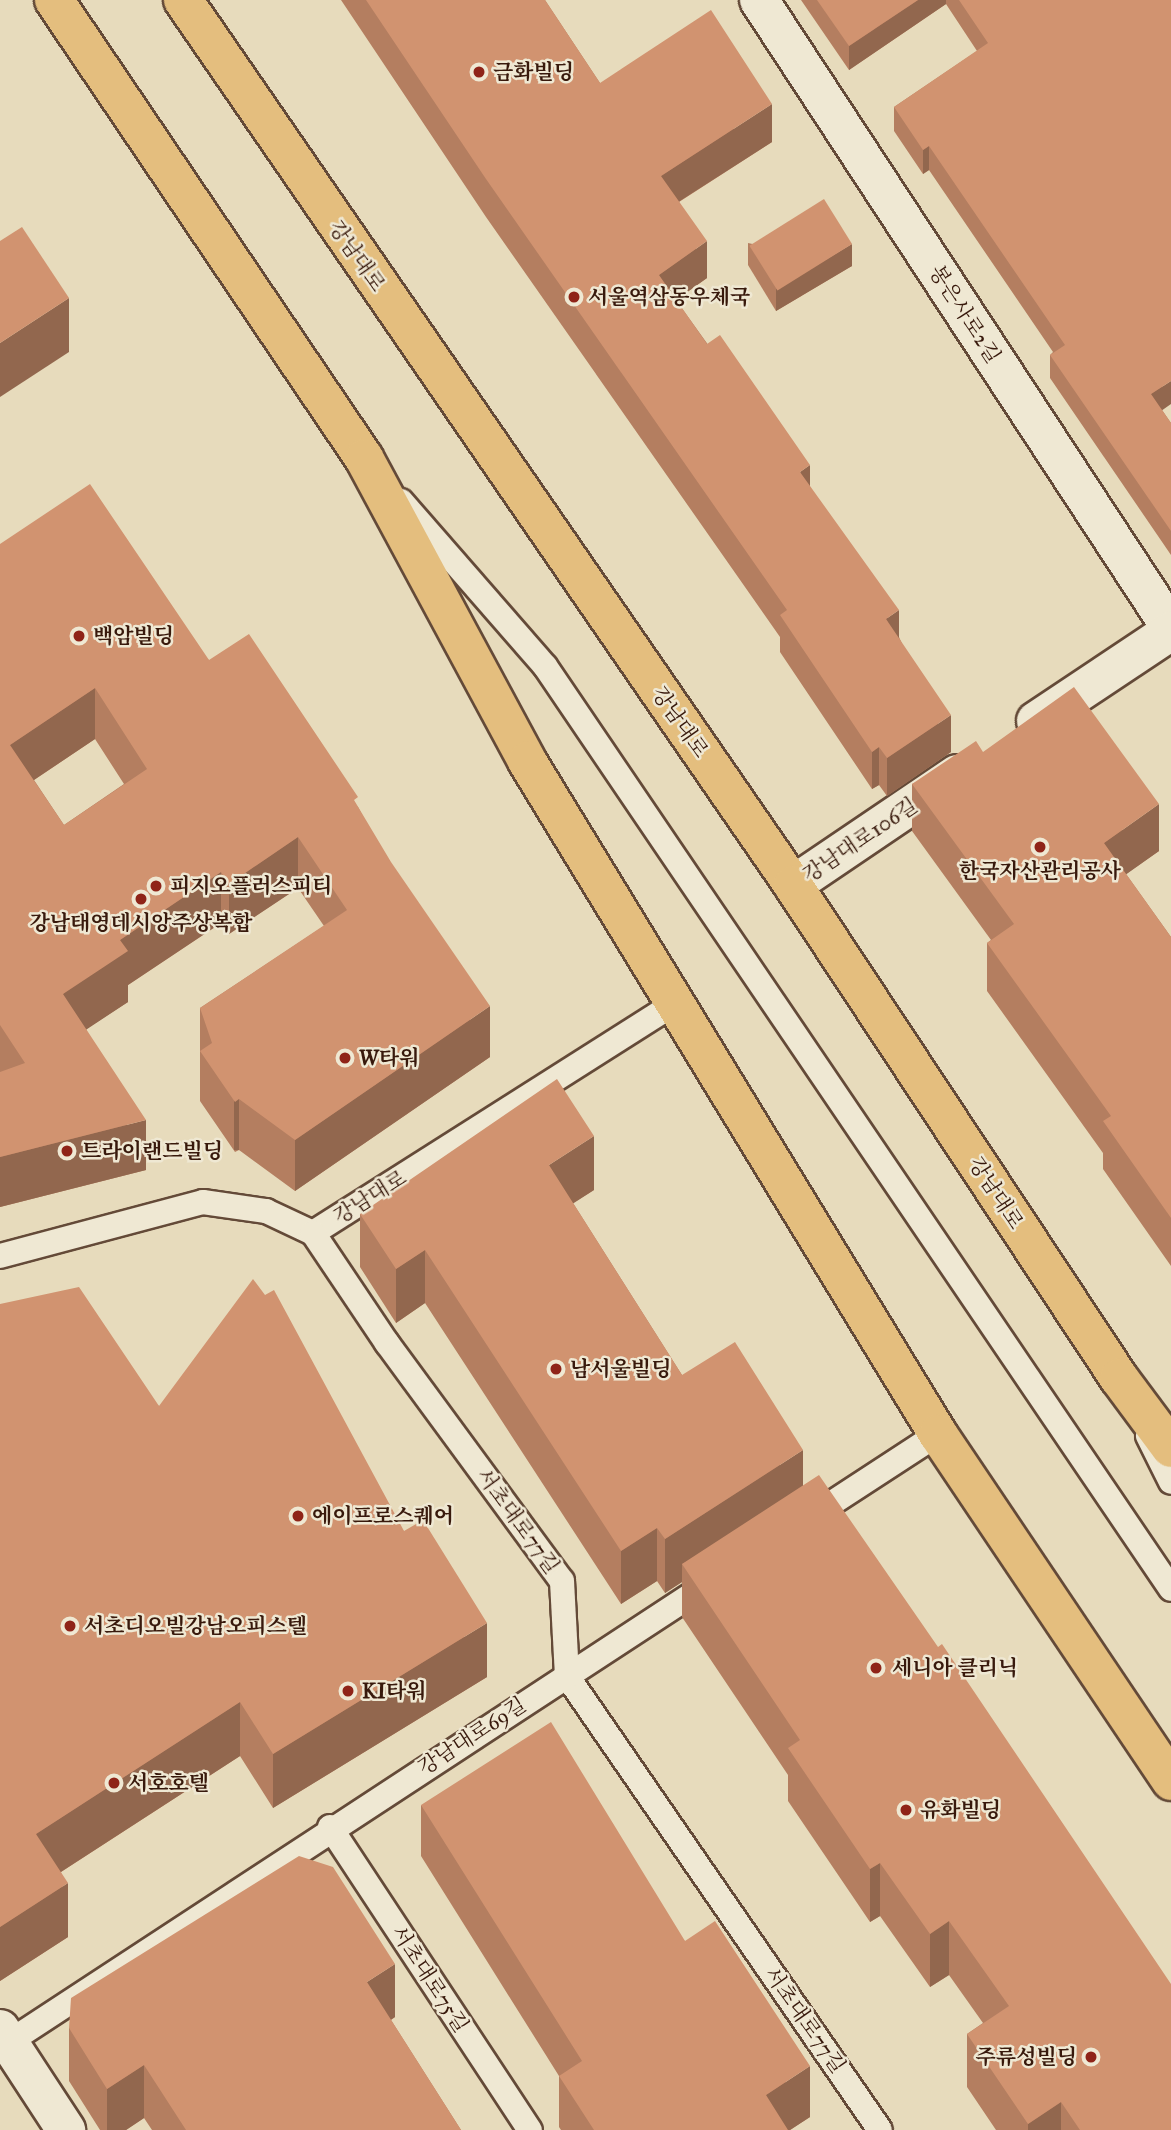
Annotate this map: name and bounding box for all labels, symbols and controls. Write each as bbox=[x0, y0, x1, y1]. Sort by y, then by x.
place label: 금화빌딩 bbox=[493, 59, 574, 85]
marker: 금화빌딩 bbox=[471, 64, 487, 80]
street label: 강남대로 bbox=[323, 216, 391, 296]
street label: 봉은사로2길 bbox=[924, 260, 1006, 368]
place label: 서울역삼동우체국 bbox=[588, 284, 750, 310]
marker: 서울역삼동우체국 bbox=[566, 289, 582, 305]
place label: 백암빌딩 bbox=[93, 623, 174, 649]
marker: 백암빌딩 bbox=[71, 628, 87, 644]
street label: 강남대로 bbox=[646, 682, 714, 762]
street label: 강남대로106길 bbox=[798, 792, 922, 888]
marker: 한국자산관리공사 bbox=[1032, 839, 1048, 855]
place label: 한국자산관리공사 bbox=[959, 858, 1121, 884]
place label: 피지오플러스피티 bbox=[170, 873, 332, 899]
marker: 피지오플러스피티 bbox=[148, 878, 164, 894]
marker: 강남태영데시앙주상복합 bbox=[133, 891, 149, 907]
place label: 강남태영데시앙주상복합 bbox=[29, 910, 253, 936]
place label: W타워 bbox=[359, 1045, 420, 1071]
marker: W타워 bbox=[337, 1050, 353, 1066]
place label: 트라이랜드빌딩 bbox=[81, 1138, 223, 1164]
marker: 트라이랜드빌딩 bbox=[59, 1143, 75, 1159]
street label: 강남대로 bbox=[963, 1152, 1029, 1234]
street label: 강남대로 bbox=[329, 1165, 411, 1229]
place label: 남서울빌딩 bbox=[570, 1356, 671, 1382]
marker: 남서울빌딩 bbox=[548, 1361, 564, 1377]
street label: 서초대로77길 bbox=[471, 1463, 565, 1579]
place label: 에이프로스퀘어 bbox=[312, 1503, 454, 1529]
marker: 에이프로스퀘어 bbox=[290, 1508, 306, 1524]
place label: 서초디오빌강남오피스텔 bbox=[84, 1613, 307, 1639]
marker: 서초디오빌강남오피스텔 bbox=[62, 1618, 78, 1634]
place label: 세니아 클리닉 bbox=[892, 1655, 1018, 1681]
marker: 세니아 클리닉 bbox=[866, 1658, 886, 1678]
place label: KI타워 bbox=[362, 1678, 426, 1704]
marker: KI타워 bbox=[340, 1683, 356, 1699]
street label: 강남대로69길 bbox=[413, 1692, 531, 1780]
place label: 서호호텔 bbox=[128, 1770, 209, 1796]
marker: 서호호텔 bbox=[106, 1775, 122, 1791]
place label: 유화빌딩 bbox=[920, 1797, 1001, 1823]
marker: 유화빌딩 bbox=[898, 1802, 914, 1818]
street label: 서초대로75길 bbox=[386, 1921, 474, 2037]
street label: 서초대로77길 bbox=[759, 1962, 851, 2078]
place label: 주류성빌딩 bbox=[976, 2044, 1077, 2070]
marker: 주류성빌딩 bbox=[1083, 2049, 1099, 2065]

